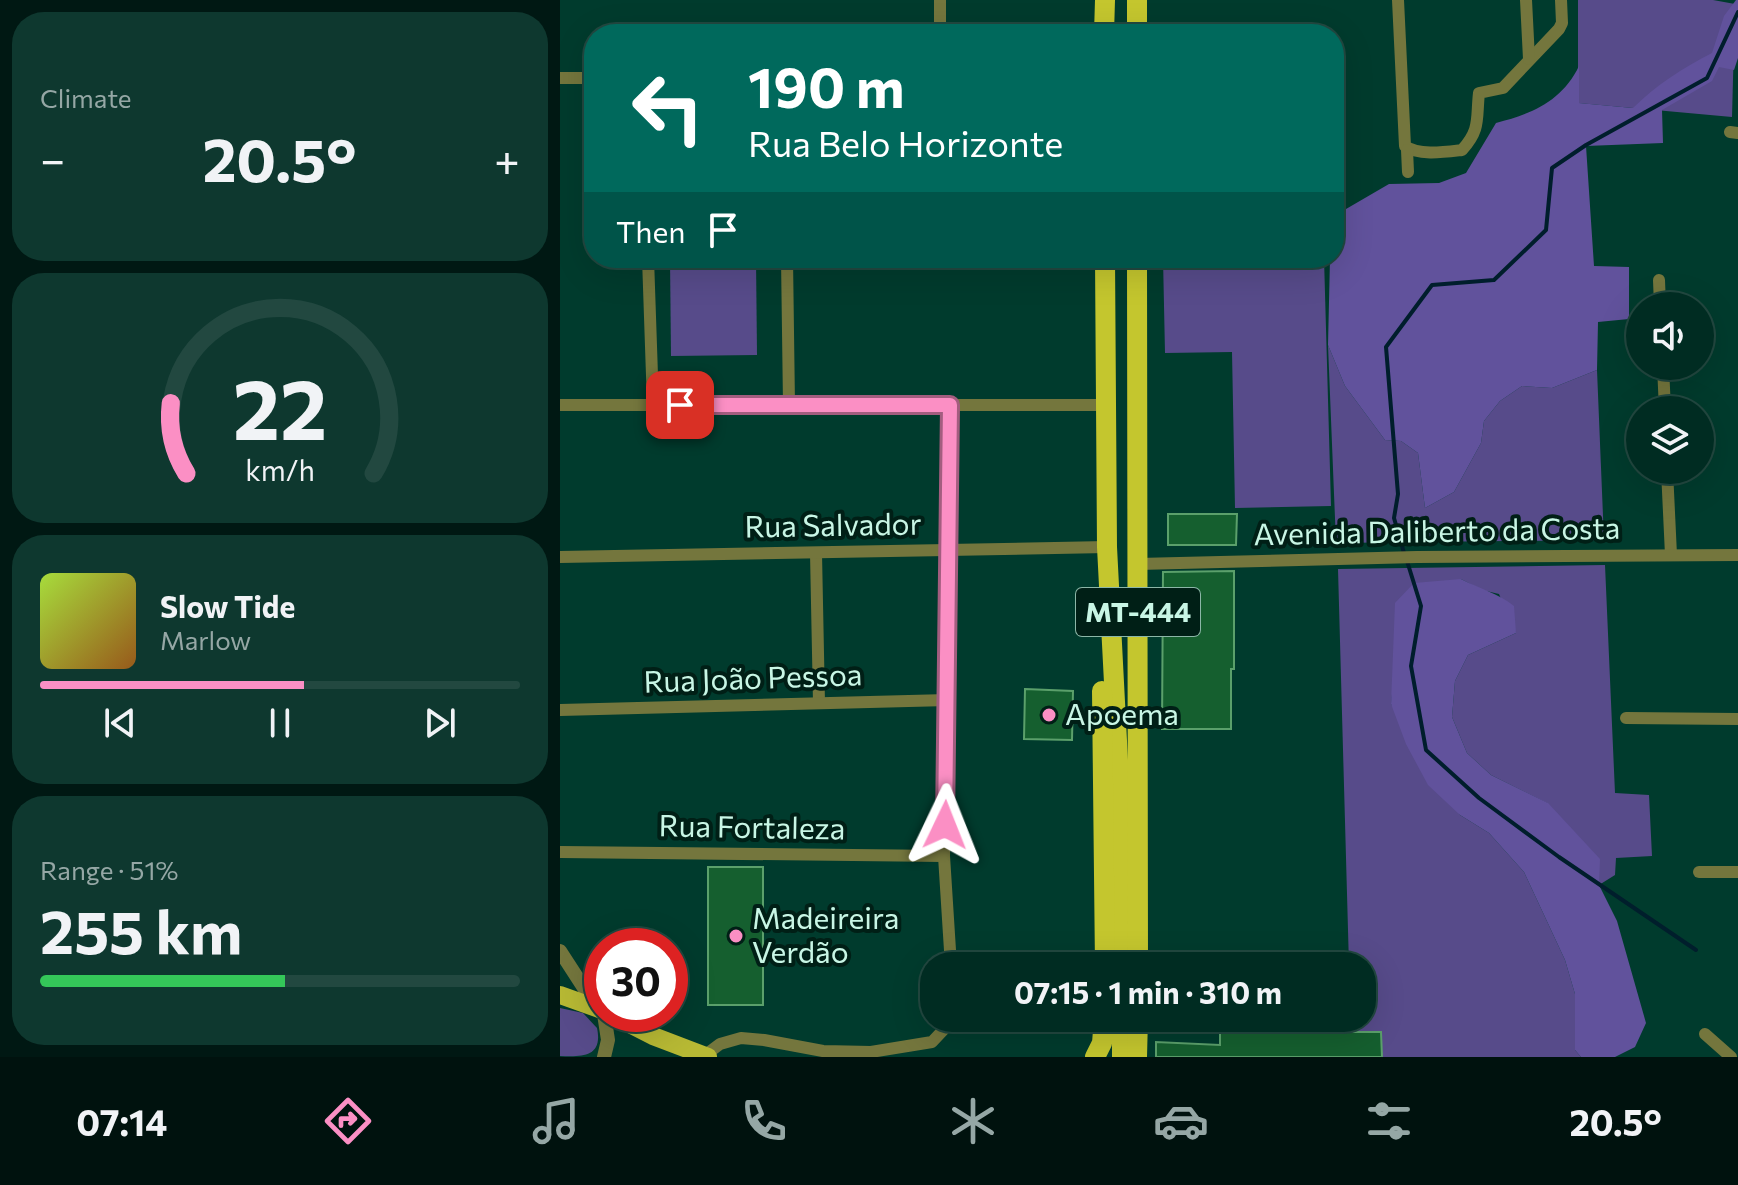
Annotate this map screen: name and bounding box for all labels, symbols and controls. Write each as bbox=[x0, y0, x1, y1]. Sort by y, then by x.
text: 190 m bbox=[748, 51, 905, 120]
icon: left bbox=[616, 56, 720, 160]
text: Climate bbox=[40, 82, 132, 113]
text: Rua Belo Horizonte bbox=[748, 120, 1063, 164]
text: 20.5° bbox=[203, 121, 357, 194]
text: − bbox=[40, 131, 65, 185]
text: + bbox=[494, 131, 520, 185]
icon: arrive bbox=[701, 208, 745, 252]
text: Then bbox=[616, 212, 685, 249]
map controls bbox=[1626, 292, 1714, 484]
button: sound bbox=[1626, 292, 1714, 380]
text: 22 bbox=[233, 354, 327, 456]
pin bbox=[646, 371, 714, 439]
icon: arrive bbox=[658, 383, 702, 427]
button: layers bbox=[1626, 396, 1714, 484]
text: km/h bbox=[245, 452, 315, 487]
street label: Rua Salvador bbox=[744, 503, 922, 544]
street label: Avenida Daliberto da Costa bbox=[1253, 508, 1621, 551]
text: Slow Tide bbox=[160, 587, 295, 624]
road number: MT-444 bbox=[1076, 588, 1200, 636]
text: Marlow bbox=[160, 624, 251, 655]
street label: Rua João Pessoa bbox=[643, 654, 863, 699]
place label: Apoema bbox=[1065, 694, 1179, 731]
icon: previous bbox=[98, 701, 142, 745]
icon: pause bbox=[258, 701, 302, 745]
icon: next bbox=[418, 701, 462, 745]
marker: Apoema bbox=[1040, 706, 1058, 724]
position arrow bbox=[903, 783, 987, 867]
street label: Rua Fortaleza bbox=[658, 805, 846, 846]
text: Range · 51% bbox=[40, 854, 178, 885]
text: 255 km bbox=[40, 893, 242, 966]
place label: Madeireira Verdão bbox=[752, 898, 899, 969]
marker: Madeireira Verdão bbox=[727, 927, 745, 945]
speed limit sign: 30 bbox=[584, 928, 688, 1032]
text: 07:15 · 1 min · 310 m bbox=[1014, 973, 1282, 1010]
icon: directions bbox=[320, 1093, 376, 1149]
icon: music bbox=[528, 1093, 584, 1149]
icon: phone bbox=[736, 1093, 792, 1149]
icon: climate bbox=[945, 1093, 1001, 1149]
icon: car bbox=[1153, 1093, 1209, 1149]
icon: filters bbox=[1361, 1093, 1417, 1149]
text: 07:14 bbox=[76, 1099, 167, 1143]
text: 20.5° bbox=[1569, 1099, 1662, 1143]

